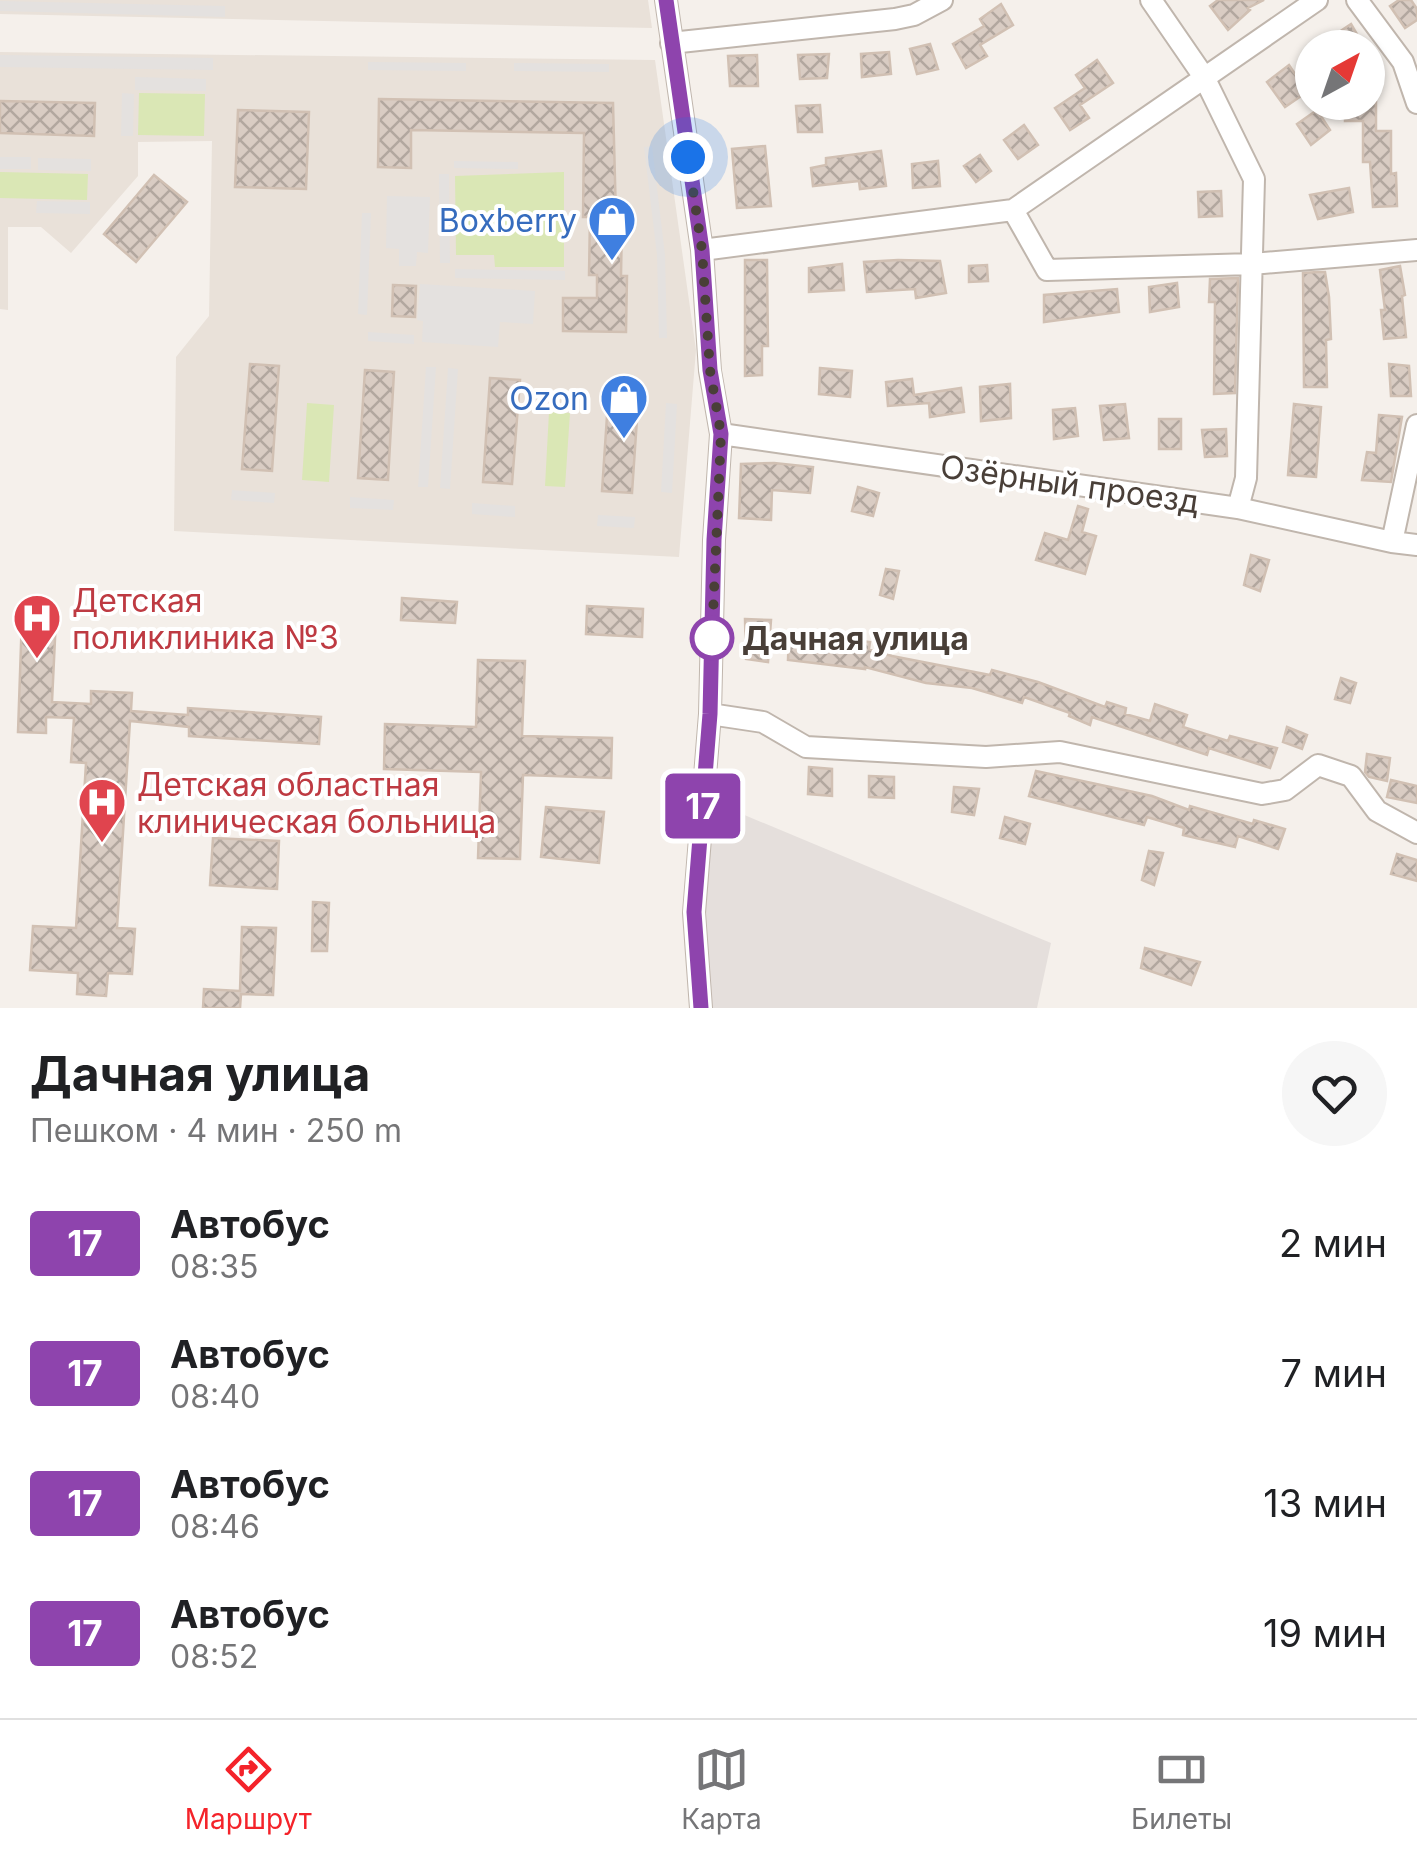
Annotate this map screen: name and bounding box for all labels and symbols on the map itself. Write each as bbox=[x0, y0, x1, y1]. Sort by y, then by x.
north arrow bbox=[1295, 30, 1385, 120]
your location bbox=[663, 132, 713, 182]
shop icon: Boxberry bbox=[586, 194, 638, 262]
place label: Boxberry bbox=[439, 201, 577, 240]
shop icon: Ozon bbox=[598, 372, 650, 440]
place label: Ozon bbox=[509, 379, 589, 418]
street label: Озёрный проезд bbox=[938, 447, 1202, 521]
place label: Детская поликлиника №3 bbox=[72, 581, 339, 657]
hospital icon: Детская поликлиника №3 bbox=[11, 592, 63, 660]
marker: Дачная улица bbox=[691, 617, 733, 659]
place label: Дачная улица bbox=[742, 619, 969, 658]
place label: Детская областная клиническая больница bbox=[137, 765, 496, 841]
line badge: 17 bbox=[658, 774, 748, 838]
hospital icon: Детская областная клиническая больница bbox=[76, 776, 128, 844]

